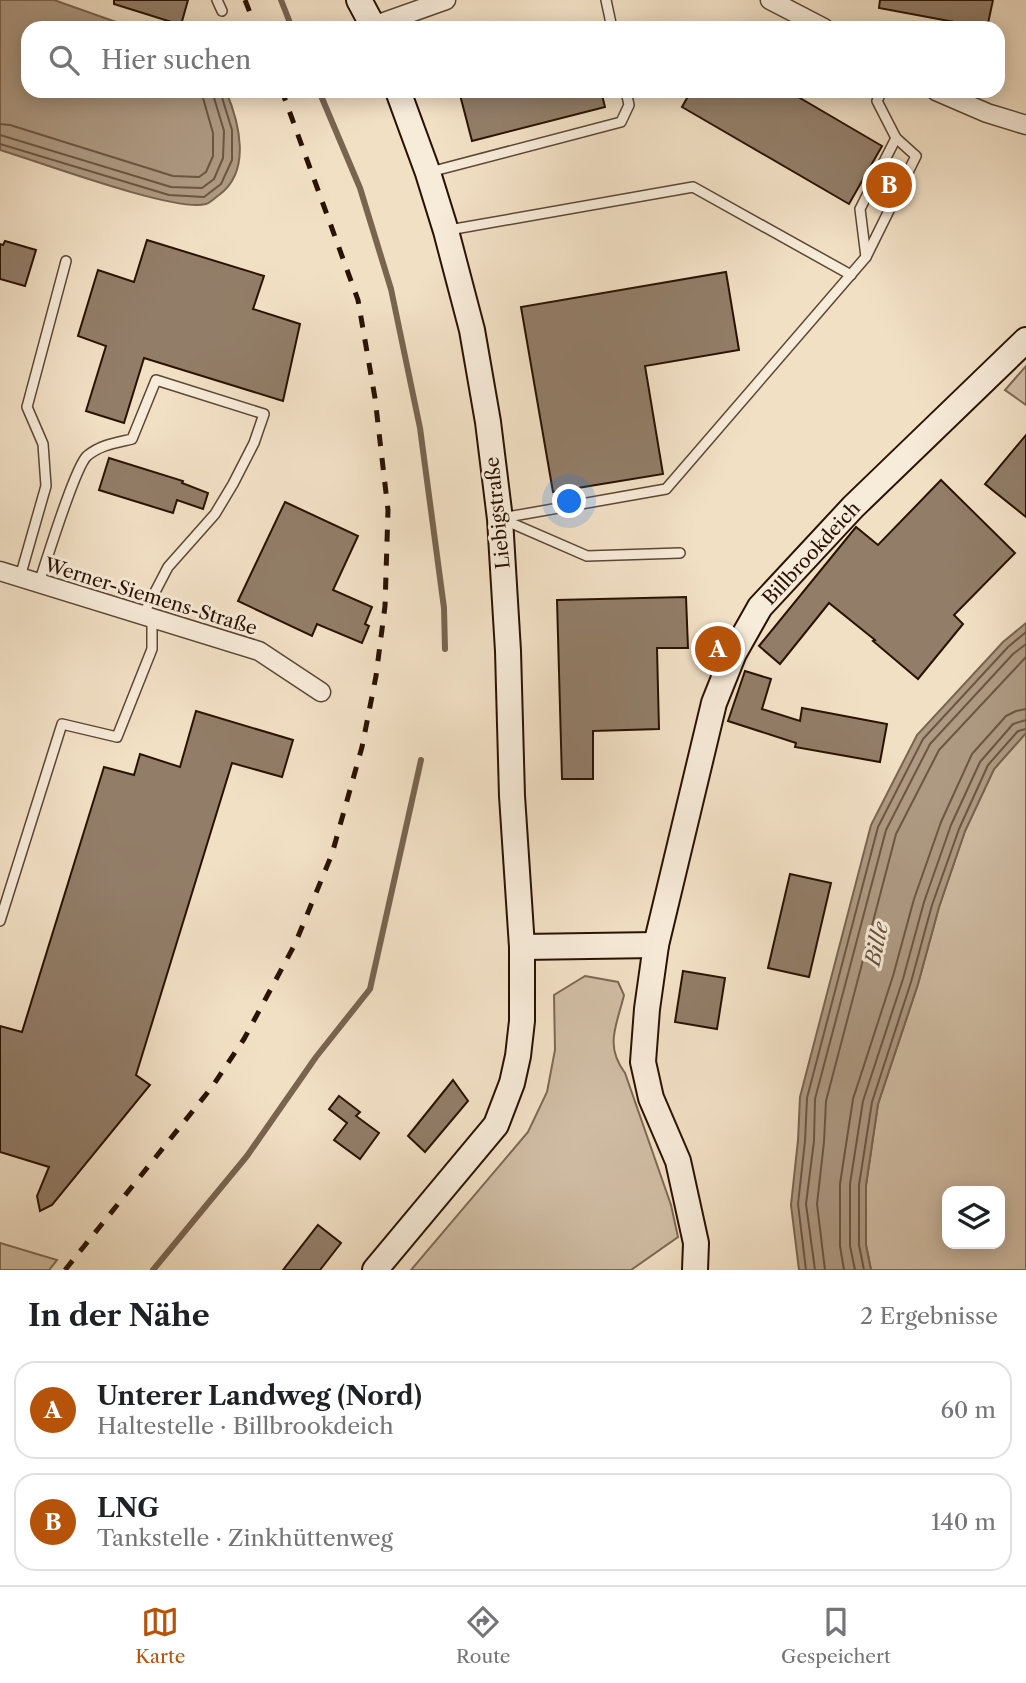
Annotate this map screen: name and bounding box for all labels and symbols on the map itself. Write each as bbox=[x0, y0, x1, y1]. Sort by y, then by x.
pin: B bbox=[866, 159, 912, 211]
street label: Liebigstraße bbox=[480, 456, 515, 570]
your location bbox=[552, 484, 586, 518]
street label: Billbrookdeich bbox=[758, 497, 865, 610]
street label: Werner-Siemens-Straße bbox=[41, 553, 260, 640]
pin: A bbox=[695, 623, 741, 675]
water label: Bille bbox=[859, 919, 894, 970]

